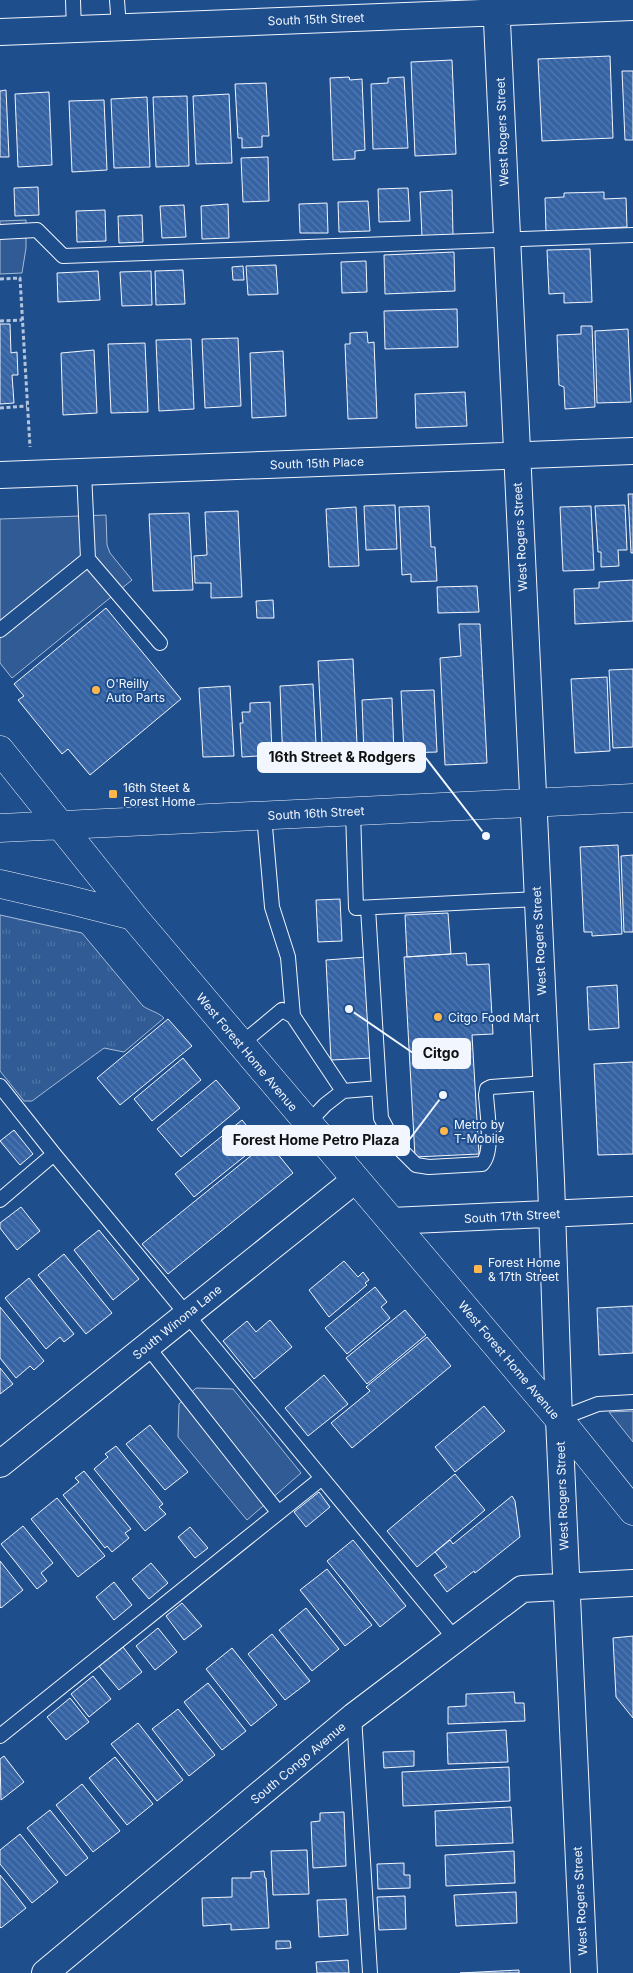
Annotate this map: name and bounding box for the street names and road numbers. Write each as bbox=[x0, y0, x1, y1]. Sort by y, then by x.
street label: South 15th Street bbox=[267, 10, 365, 28]
street label: West Rogers Street bbox=[493, 77, 511, 187]
street label: South 15th Place bbox=[270, 454, 364, 472]
street label: West Rogers Street bbox=[510, 482, 530, 592]
street label: South 16th Street bbox=[267, 803, 365, 823]
street label: West Rogers Street bbox=[529, 886, 549, 996]
street label: West Forest Home Avenue bbox=[193, 990, 301, 1114]
street label: South 17th Street bbox=[464, 1206, 561, 1226]
street label: South Winona Lane bbox=[129, 1281, 225, 1363]
street label: West Forest Home Avenue bbox=[455, 1298, 563, 1422]
street label: West Rogers Street bbox=[553, 1441, 571, 1551]
street label: South Congo Avenue bbox=[247, 1719, 349, 1807]
street label: West Rogers Street bbox=[570, 1846, 590, 1956]

